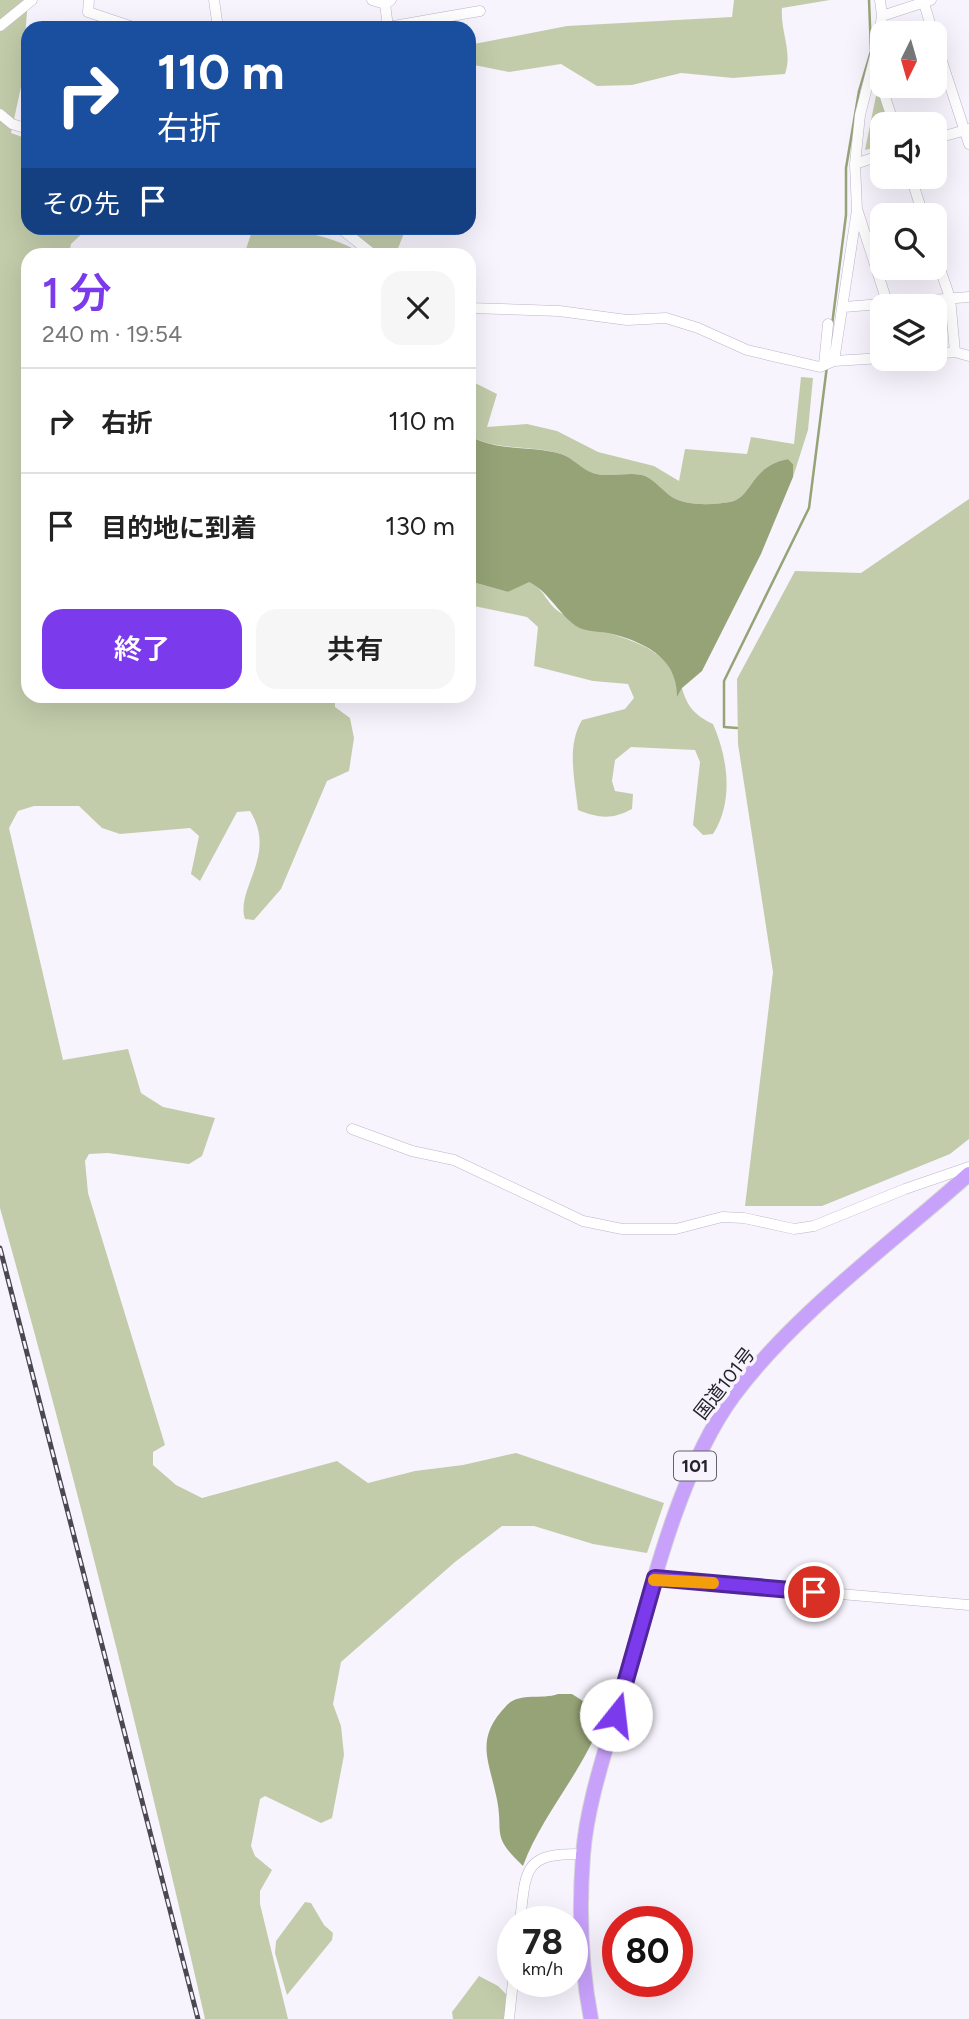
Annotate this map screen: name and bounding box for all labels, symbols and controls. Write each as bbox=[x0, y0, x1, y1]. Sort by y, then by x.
north arrow bbox=[870, 21, 947, 98]
map controls bbox=[870, 21, 947, 371]
text: 110 m bbox=[157, 42, 285, 101]
icon: right bbox=[42, 49, 133, 140]
text: 右折 bbox=[157, 109, 221, 147]
button: sound bbox=[870, 112, 947, 189]
icon: arrive bbox=[134, 182, 172, 220]
text: その先 bbox=[42, 188, 120, 220]
button: search bbox=[870, 203, 947, 280]
text: 1 分 bbox=[42, 268, 112, 319]
button: close bbox=[381, 271, 455, 345]
button: layers bbox=[870, 294, 947, 371]
text: 240 m · 19:54 bbox=[42, 320, 182, 348]
icon: right bbox=[42, 402, 80, 440]
text: 110 m bbox=[388, 405, 455, 437]
text: 右折 bbox=[101, 407, 153, 439]
icon: arrive bbox=[42, 507, 80, 545]
text: 130 m bbox=[385, 510, 455, 542]
text: 目的地に到着 bbox=[101, 512, 257, 544]
button: 終了 bbox=[42, 609, 242, 689]
button: 共有 bbox=[256, 609, 455, 689]
street label: 国道101号 bbox=[689, 1343, 760, 1424]
road number: 101 bbox=[674, 1451, 716, 1480]
pin bbox=[784, 1562, 844, 1622]
icon: arrive bbox=[795, 1573, 833, 1611]
position arrow bbox=[579, 1678, 653, 1752]
speed limit sign: 80 bbox=[602, 1906, 693, 1997]
text: 78 bbox=[522, 1921, 563, 1963]
text: km/h bbox=[522, 1958, 563, 1980]

